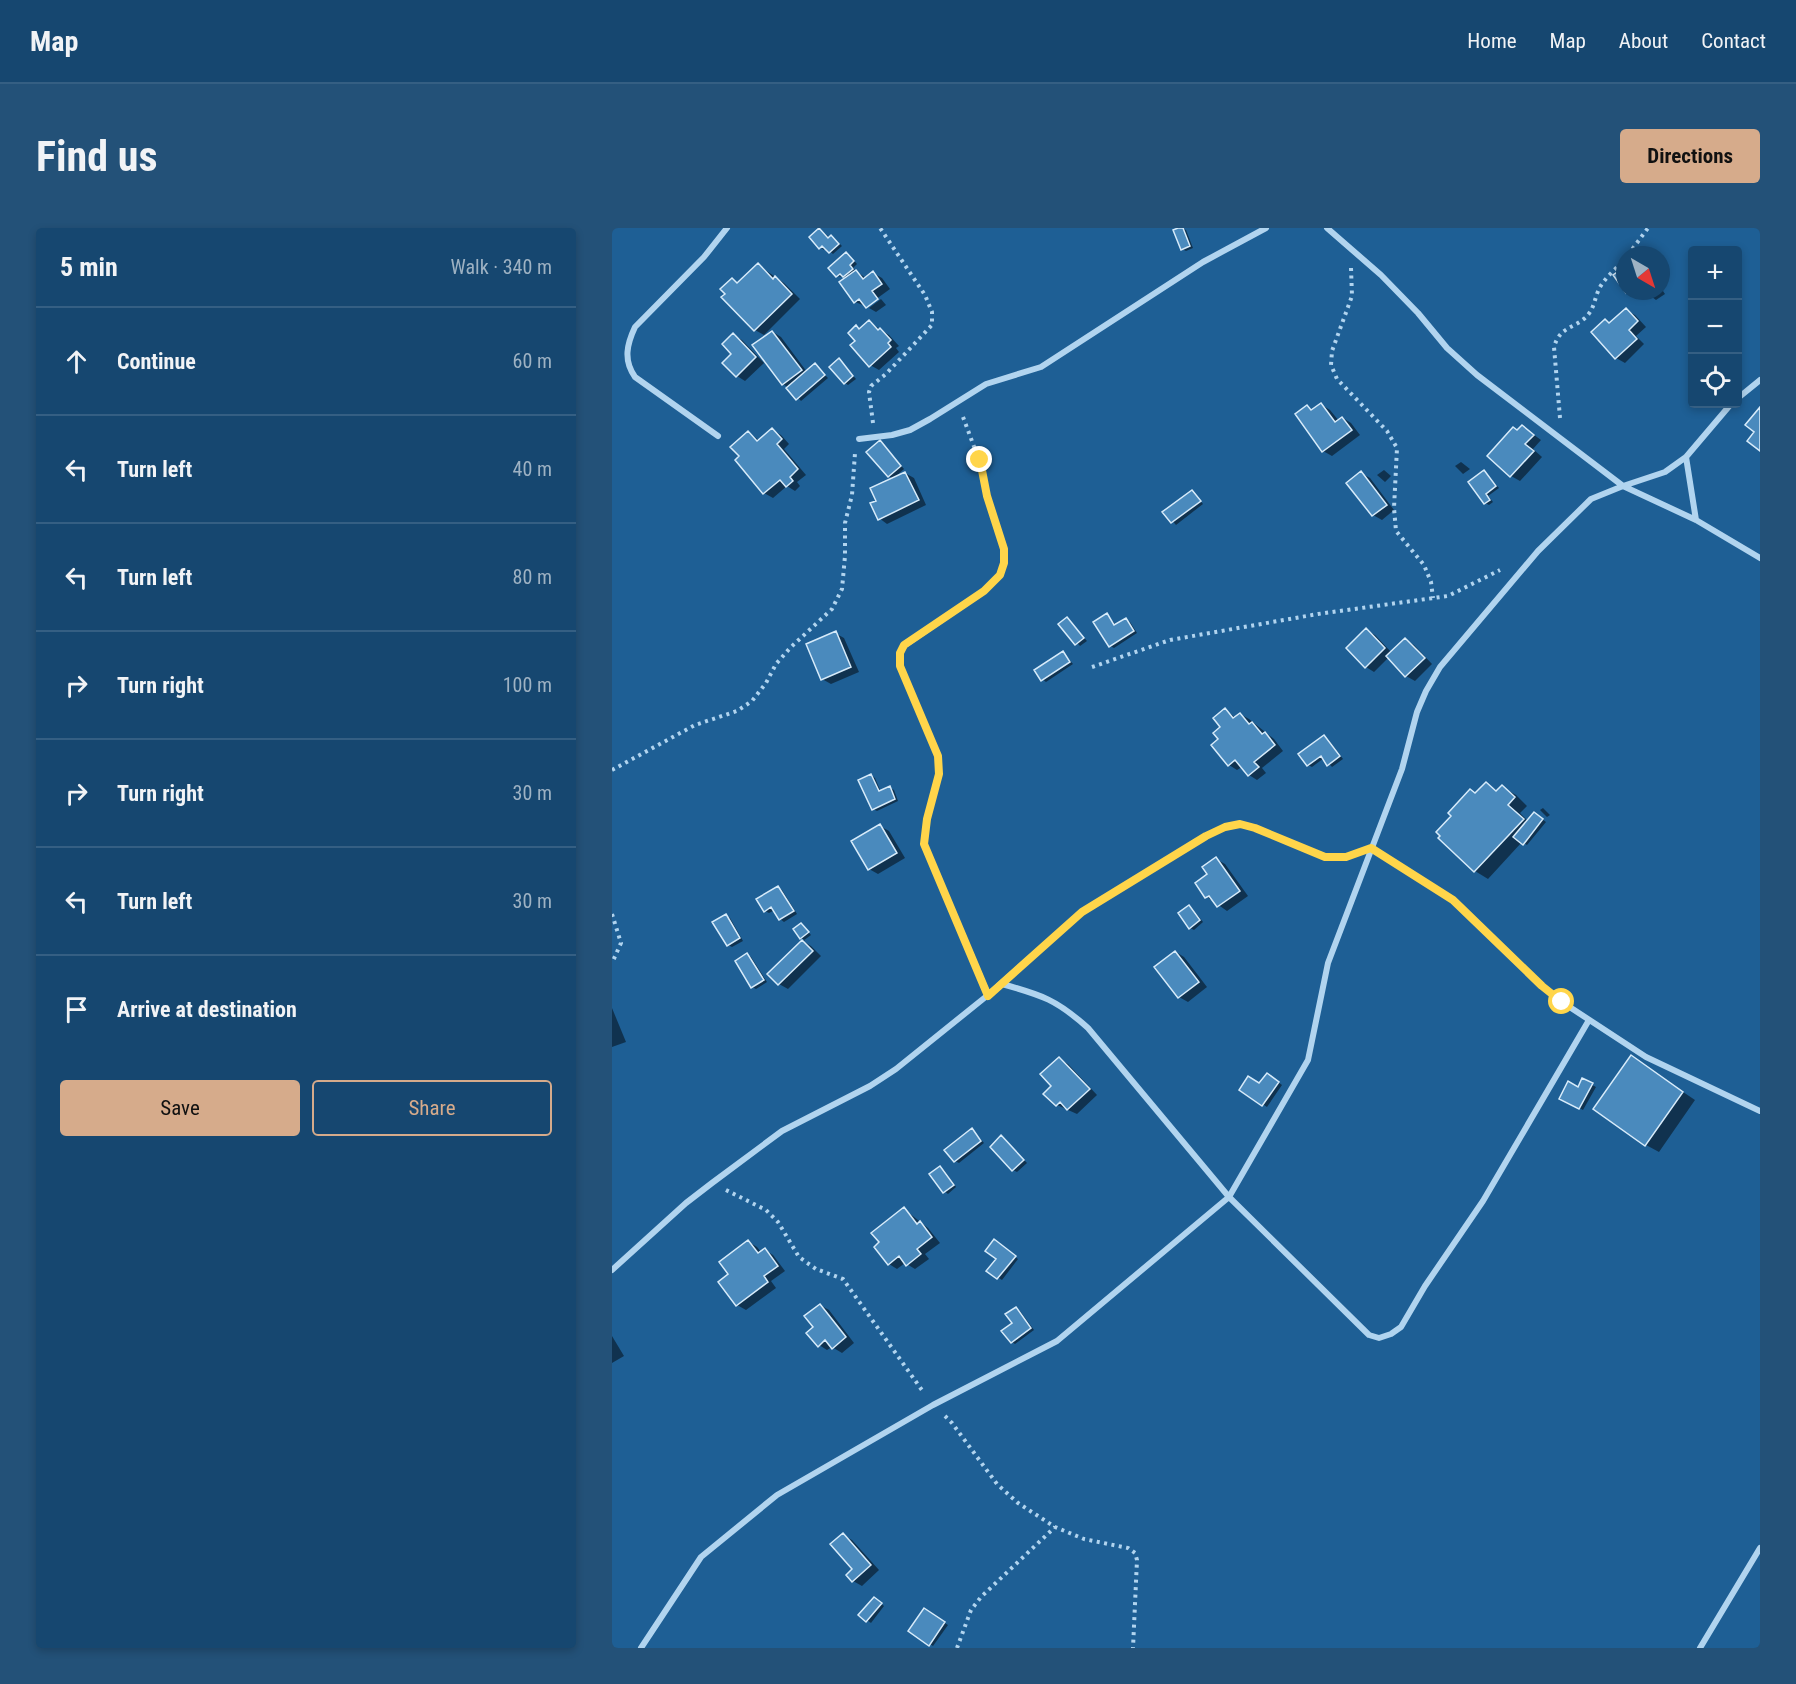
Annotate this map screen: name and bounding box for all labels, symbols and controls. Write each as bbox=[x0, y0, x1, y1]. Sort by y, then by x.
text: Map bbox=[30, 25, 78, 58]
text: Home bbox=[1467, 29, 1517, 53]
text: Map bbox=[1550, 29, 1586, 53]
text: About bbox=[1619, 29, 1668, 53]
text: Contact bbox=[1701, 29, 1766, 53]
button: Directions bbox=[1620, 129, 1760, 183]
text: Find us bbox=[36, 132, 157, 181]
north arrow bbox=[1616, 246, 1670, 300]
map controls bbox=[1688, 246, 1742, 408]
button: + bbox=[1688, 246, 1742, 300]
text: 5 min bbox=[60, 252, 118, 282]
text: Walk · 340 m bbox=[451, 255, 552, 279]
button: − bbox=[1688, 300, 1742, 354]
icon: ahead bbox=[60, 345, 93, 378]
text: Continue bbox=[117, 349, 196, 374]
text: 60 m bbox=[513, 349, 552, 373]
button: locate bbox=[1688, 354, 1742, 408]
route end bbox=[966, 446, 992, 472]
icon: left bbox=[60, 453, 93, 486]
text: Turn left bbox=[117, 457, 192, 482]
text: 40 m bbox=[513, 457, 552, 481]
icon: left bbox=[60, 561, 93, 594]
text: Turn left bbox=[117, 565, 192, 590]
text: 80 m bbox=[513, 565, 552, 589]
icon: right bbox=[60, 669, 93, 702]
text: Turn right bbox=[117, 673, 204, 698]
text: 100 m bbox=[503, 673, 552, 697]
icon: right bbox=[60, 777, 93, 810]
text: Turn right bbox=[117, 781, 204, 806]
text: 30 m bbox=[513, 781, 552, 805]
icon: left bbox=[60, 885, 93, 918]
text: Turn left bbox=[117, 889, 192, 914]
text: 30 m bbox=[513, 889, 552, 913]
route start bbox=[1548, 988, 1574, 1014]
icon: arrive bbox=[60, 993, 93, 1026]
text: Arrive at destination bbox=[117, 997, 297, 1022]
button: Save bbox=[60, 1080, 300, 1136]
button: Share bbox=[312, 1080, 552, 1136]

